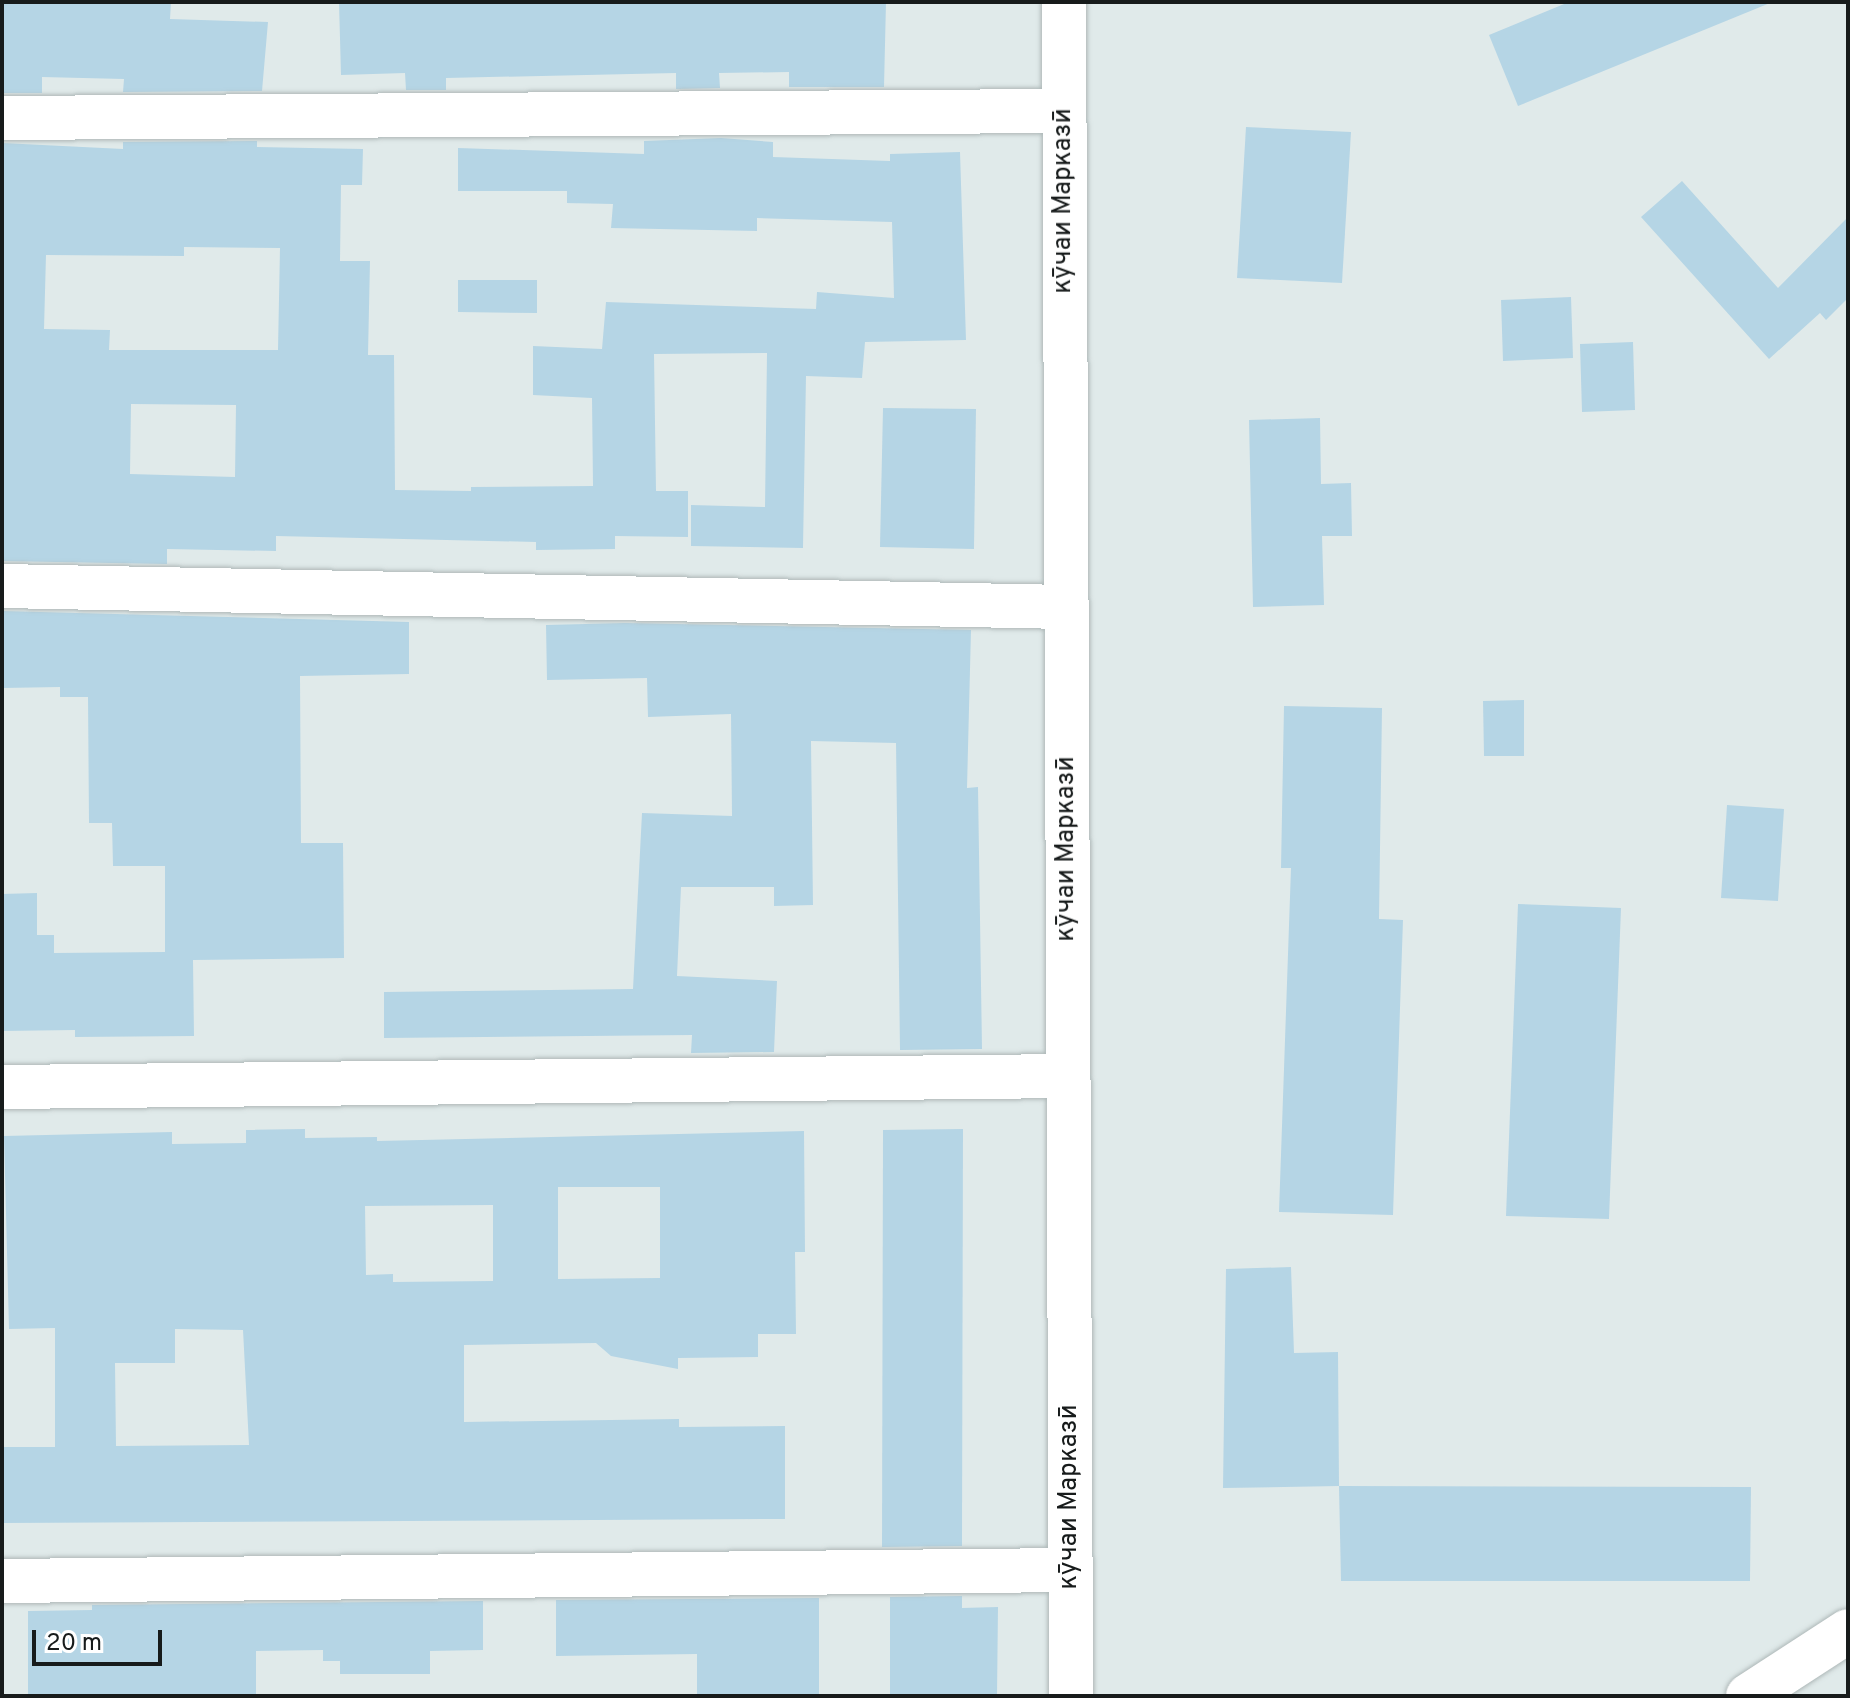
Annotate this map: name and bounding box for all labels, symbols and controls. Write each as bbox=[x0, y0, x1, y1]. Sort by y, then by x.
street label: кӯчаи Марказӣ bbox=[1048, 108, 1080, 294]
street label: кӯчаи Марказӣ bbox=[1051, 756, 1083, 942]
street label: кӯчаи Марказӣ bbox=[1054, 1404, 1086, 1590]
scale bar bbox=[36, 1614, 166, 1664]
text: 20 m bbox=[46, 1629, 102, 1659]

